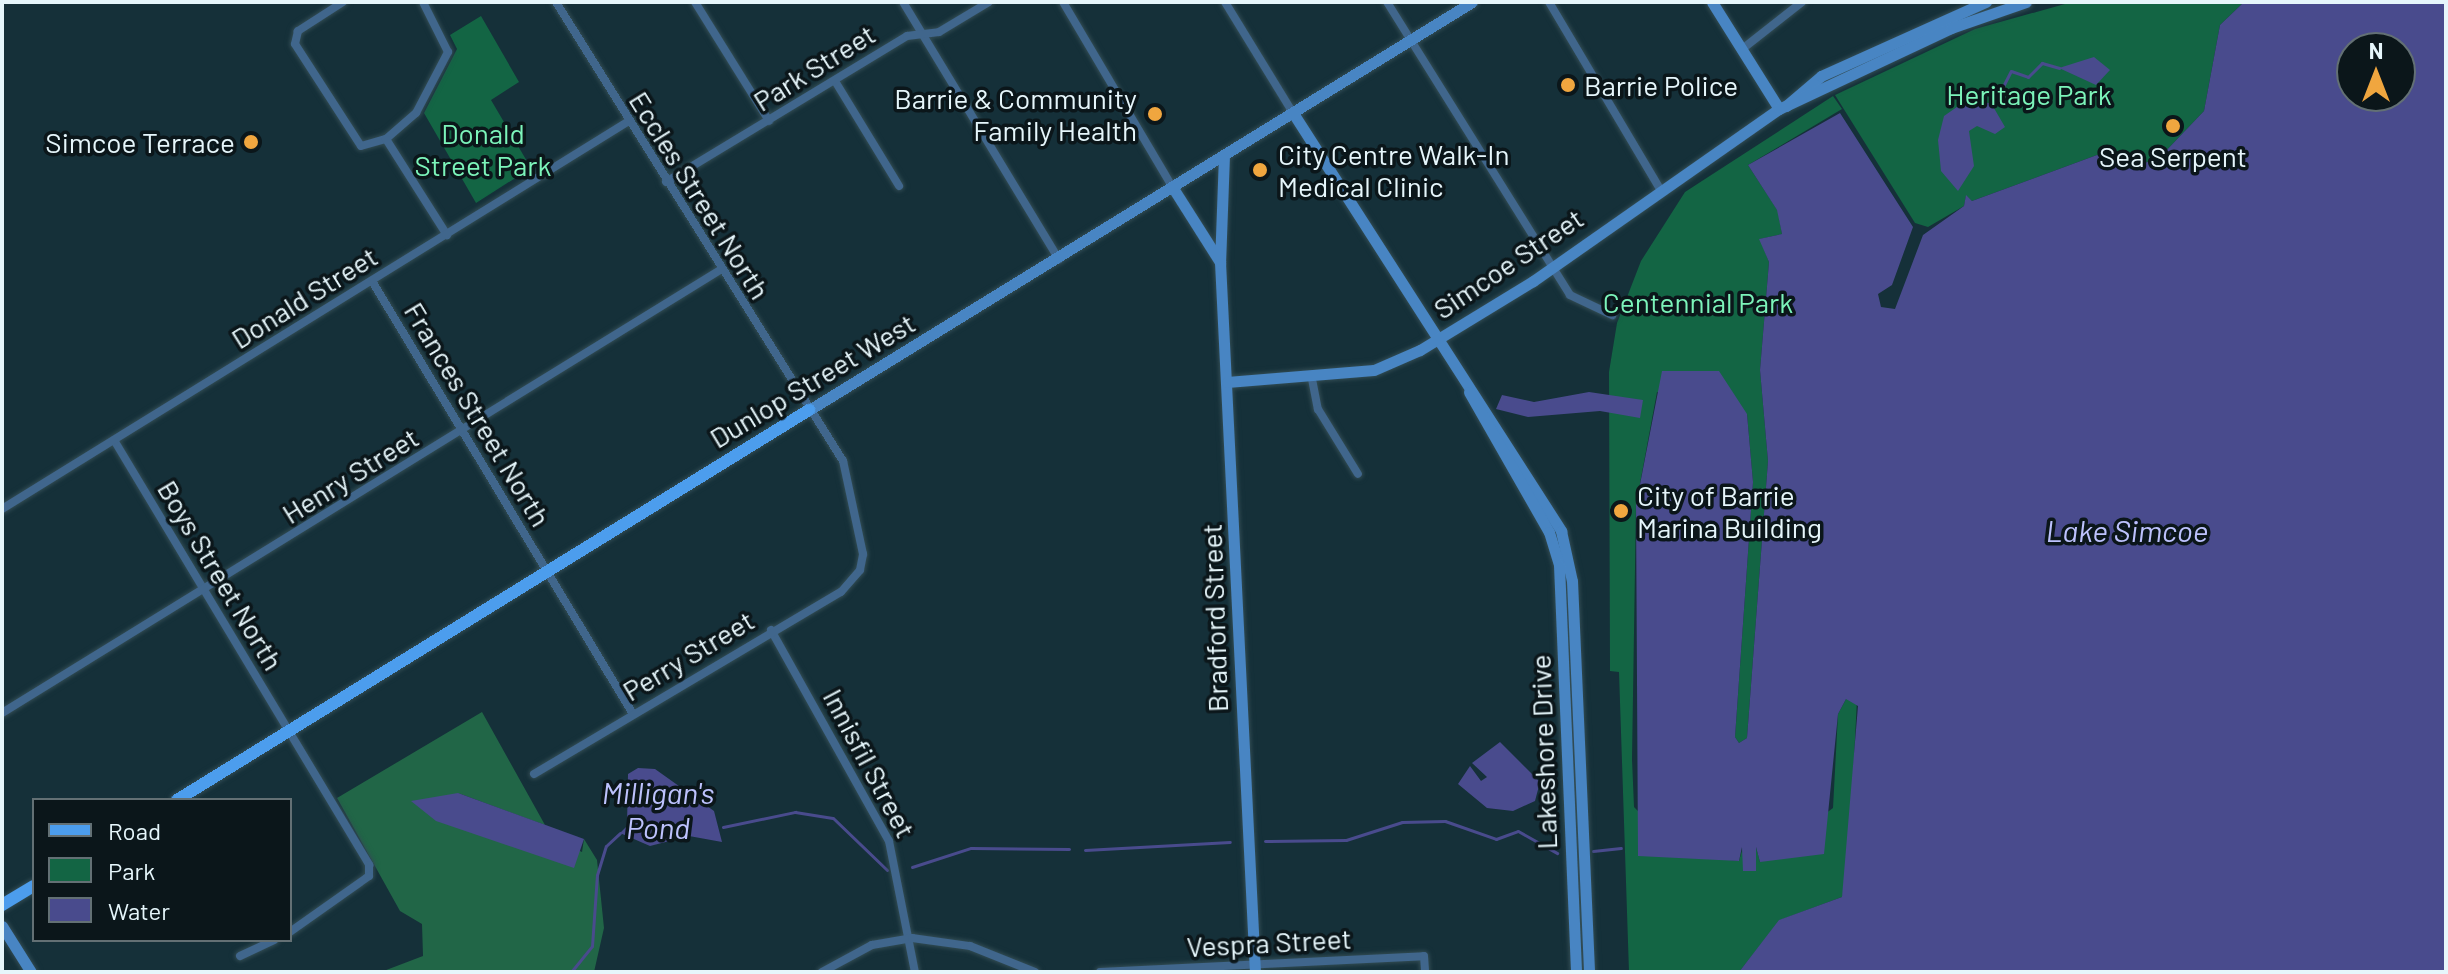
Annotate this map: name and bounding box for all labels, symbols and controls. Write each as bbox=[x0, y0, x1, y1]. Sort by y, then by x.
street label: Park Street bbox=[747, 16, 881, 118]
north arrow bbox=[2336, 32, 2416, 112]
text: N bbox=[2369, 37, 2383, 63]
place label: Barrie Police bbox=[1584, 68, 1738, 102]
marker: Barrie Police bbox=[1559, 76, 1577, 94]
park label: Heritage Park bbox=[1946, 77, 2112, 111]
place label: Barrie & Community Family Health bbox=[894, 81, 1137, 147]
street label: Eccles Street North bbox=[623, 85, 777, 305]
marker: Barrie & Community Family Health bbox=[1144, 103, 1166, 125]
park label: Donald Street Park bbox=[414, 116, 552, 182]
marker: Sea Serpent bbox=[2164, 117, 2182, 135]
place label: Simcoe Terrace bbox=[45, 125, 235, 159]
marker: Simcoe Terrace bbox=[242, 133, 260, 151]
place label: City Centre Walk-In Medical Clinic bbox=[1278, 137, 1509, 203]
place label: Sea Serpent bbox=[2099, 139, 2247, 173]
marker: City Centre Walk-In Medical Clinic bbox=[1249, 159, 1271, 181]
street label: Simcoe Street bbox=[1427, 201, 1589, 325]
street label: Donald Street bbox=[225, 239, 383, 355]
park label: Centennial Park bbox=[1603, 285, 1793, 319]
street label: Frances Street North bbox=[398, 296, 558, 532]
street label: Dunlop Street West bbox=[703, 306, 921, 454]
street label: Henry Street bbox=[276, 420, 424, 530]
street label: Boys Street North bbox=[151, 474, 291, 676]
place label: City of Barrie Marina Building bbox=[1637, 478, 1822, 544]
marker: City of Barrie Marina Building bbox=[1612, 502, 1630, 520]
water label: Lake Simcoe bbox=[2046, 512, 2208, 548]
street label: Bradford Street bbox=[1194, 523, 1234, 713]
street label: Perry Street bbox=[616, 603, 760, 707]
street label: Lakeshore Drive bbox=[1523, 654, 1563, 850]
street label: Innisfil Street bbox=[817, 683, 923, 843]
water label: Milligan's Pond bbox=[602, 774, 714, 844]
legend bbox=[32, 798, 292, 942]
text: Road bbox=[108, 816, 161, 845]
text: Park bbox=[108, 856, 155, 885]
text: Water bbox=[108, 896, 170, 925]
street label: Vespra Street bbox=[1186, 921, 1352, 963]

